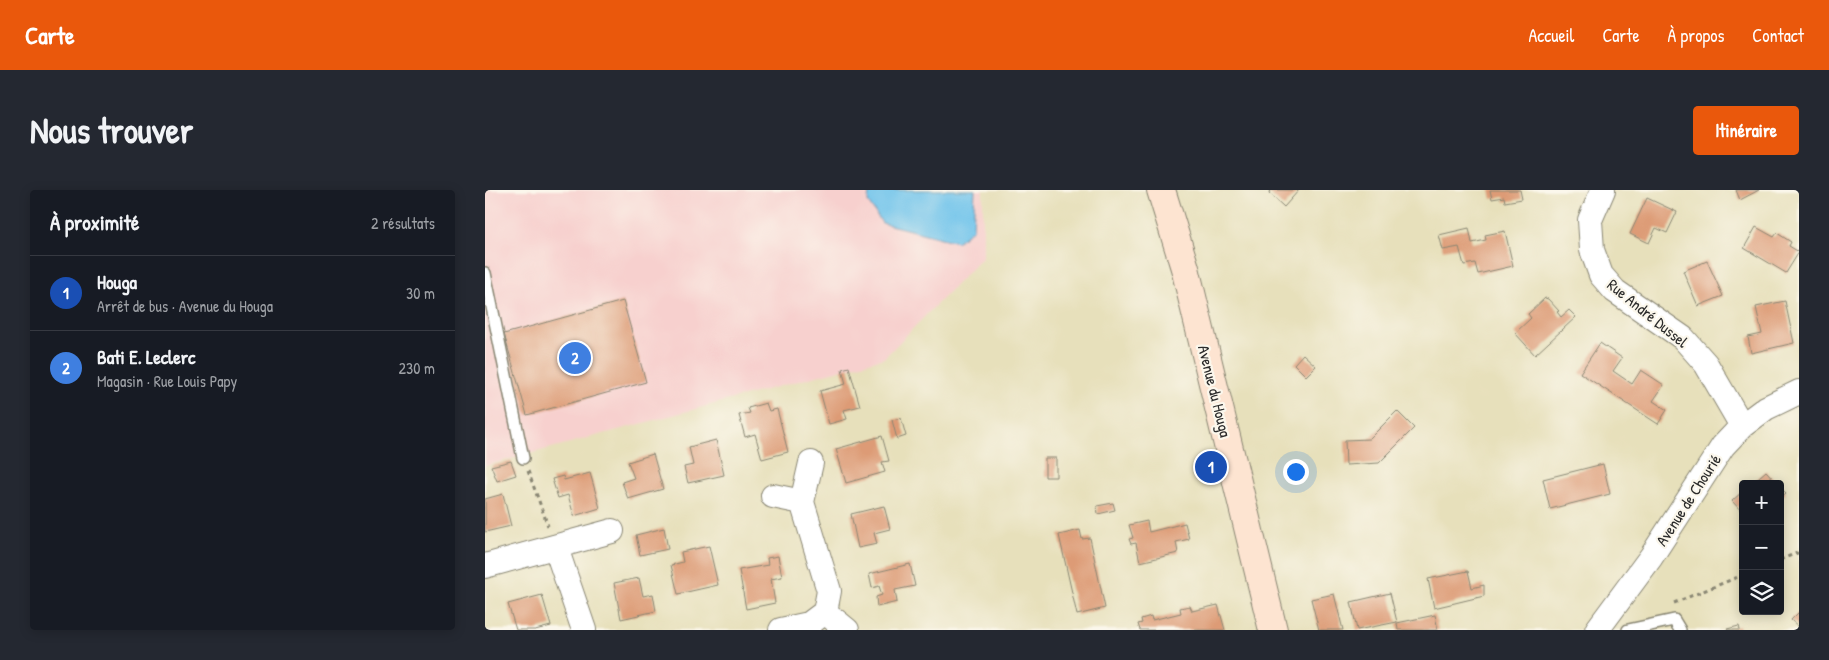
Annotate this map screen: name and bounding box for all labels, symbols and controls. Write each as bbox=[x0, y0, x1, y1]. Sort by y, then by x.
text: Carte bbox=[25, 19, 75, 51]
text: Accueil bbox=[1528, 23, 1574, 48]
text: Carte bbox=[1602, 23, 1640, 48]
text: À propos bbox=[1668, 23, 1724, 48]
text: Contact bbox=[1752, 23, 1804, 48]
button: Itinéraire bbox=[1693, 106, 1799, 155]
text: Nous trouver bbox=[30, 107, 193, 154]
text: À proximité bbox=[50, 208, 139, 237]
text: 2 résultats bbox=[371, 212, 435, 234]
text: Houga bbox=[97, 269, 137, 295]
street label: Rue André Dussel bbox=[1603, 274, 1694, 353]
text: 1 bbox=[63, 282, 69, 304]
text: 30 m bbox=[406, 282, 435, 304]
text: Arrêt de bus · Avenue du Houga bbox=[97, 295, 273, 317]
pin: 2 bbox=[559, 339, 591, 377]
street label: Avenue du Houga bbox=[1193, 343, 1237, 439]
text: Bati E. Leclerc bbox=[97, 344, 195, 370]
text: 2 bbox=[62, 357, 70, 379]
text: 230 m bbox=[399, 357, 435, 379]
text: Magasin · Rue Louis Papy bbox=[97, 370, 237, 392]
pin: 1 bbox=[1195, 448, 1227, 486]
street label: Avenue de Chourié bbox=[1650, 449, 1726, 550]
your location bbox=[1283, 459, 1309, 485]
map controls bbox=[1739, 480, 1784, 615]
button: + bbox=[1739, 480, 1784, 525]
button: − bbox=[1739, 525, 1784, 570]
button: layers bbox=[1739, 570, 1784, 615]

